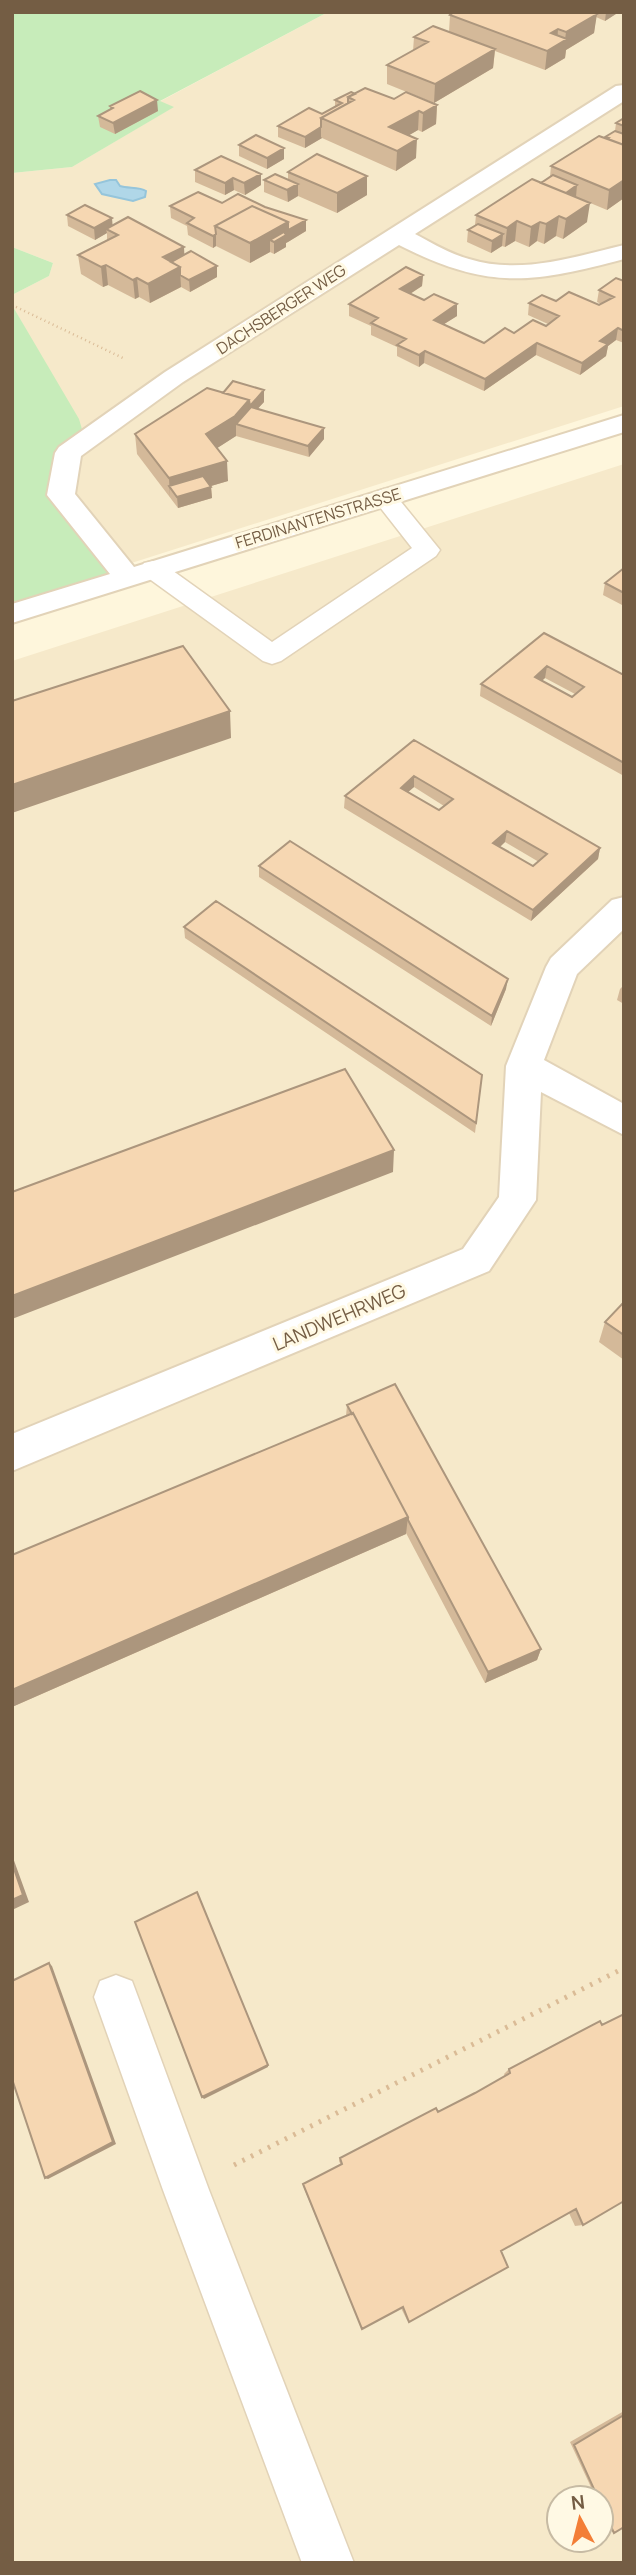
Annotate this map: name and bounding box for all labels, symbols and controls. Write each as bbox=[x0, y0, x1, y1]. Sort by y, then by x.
street label: DACHSBERGER WEG bbox=[212, 259, 350, 359]
street label: FERDINANTENSTRASSE bbox=[233, 482, 403, 554]
street label: LANDWEHRWEG bbox=[269, 1277, 409, 1357]
north arrow bbox=[545, 2484, 615, 2554]
text: N bbox=[570, 2488, 586, 2516]

